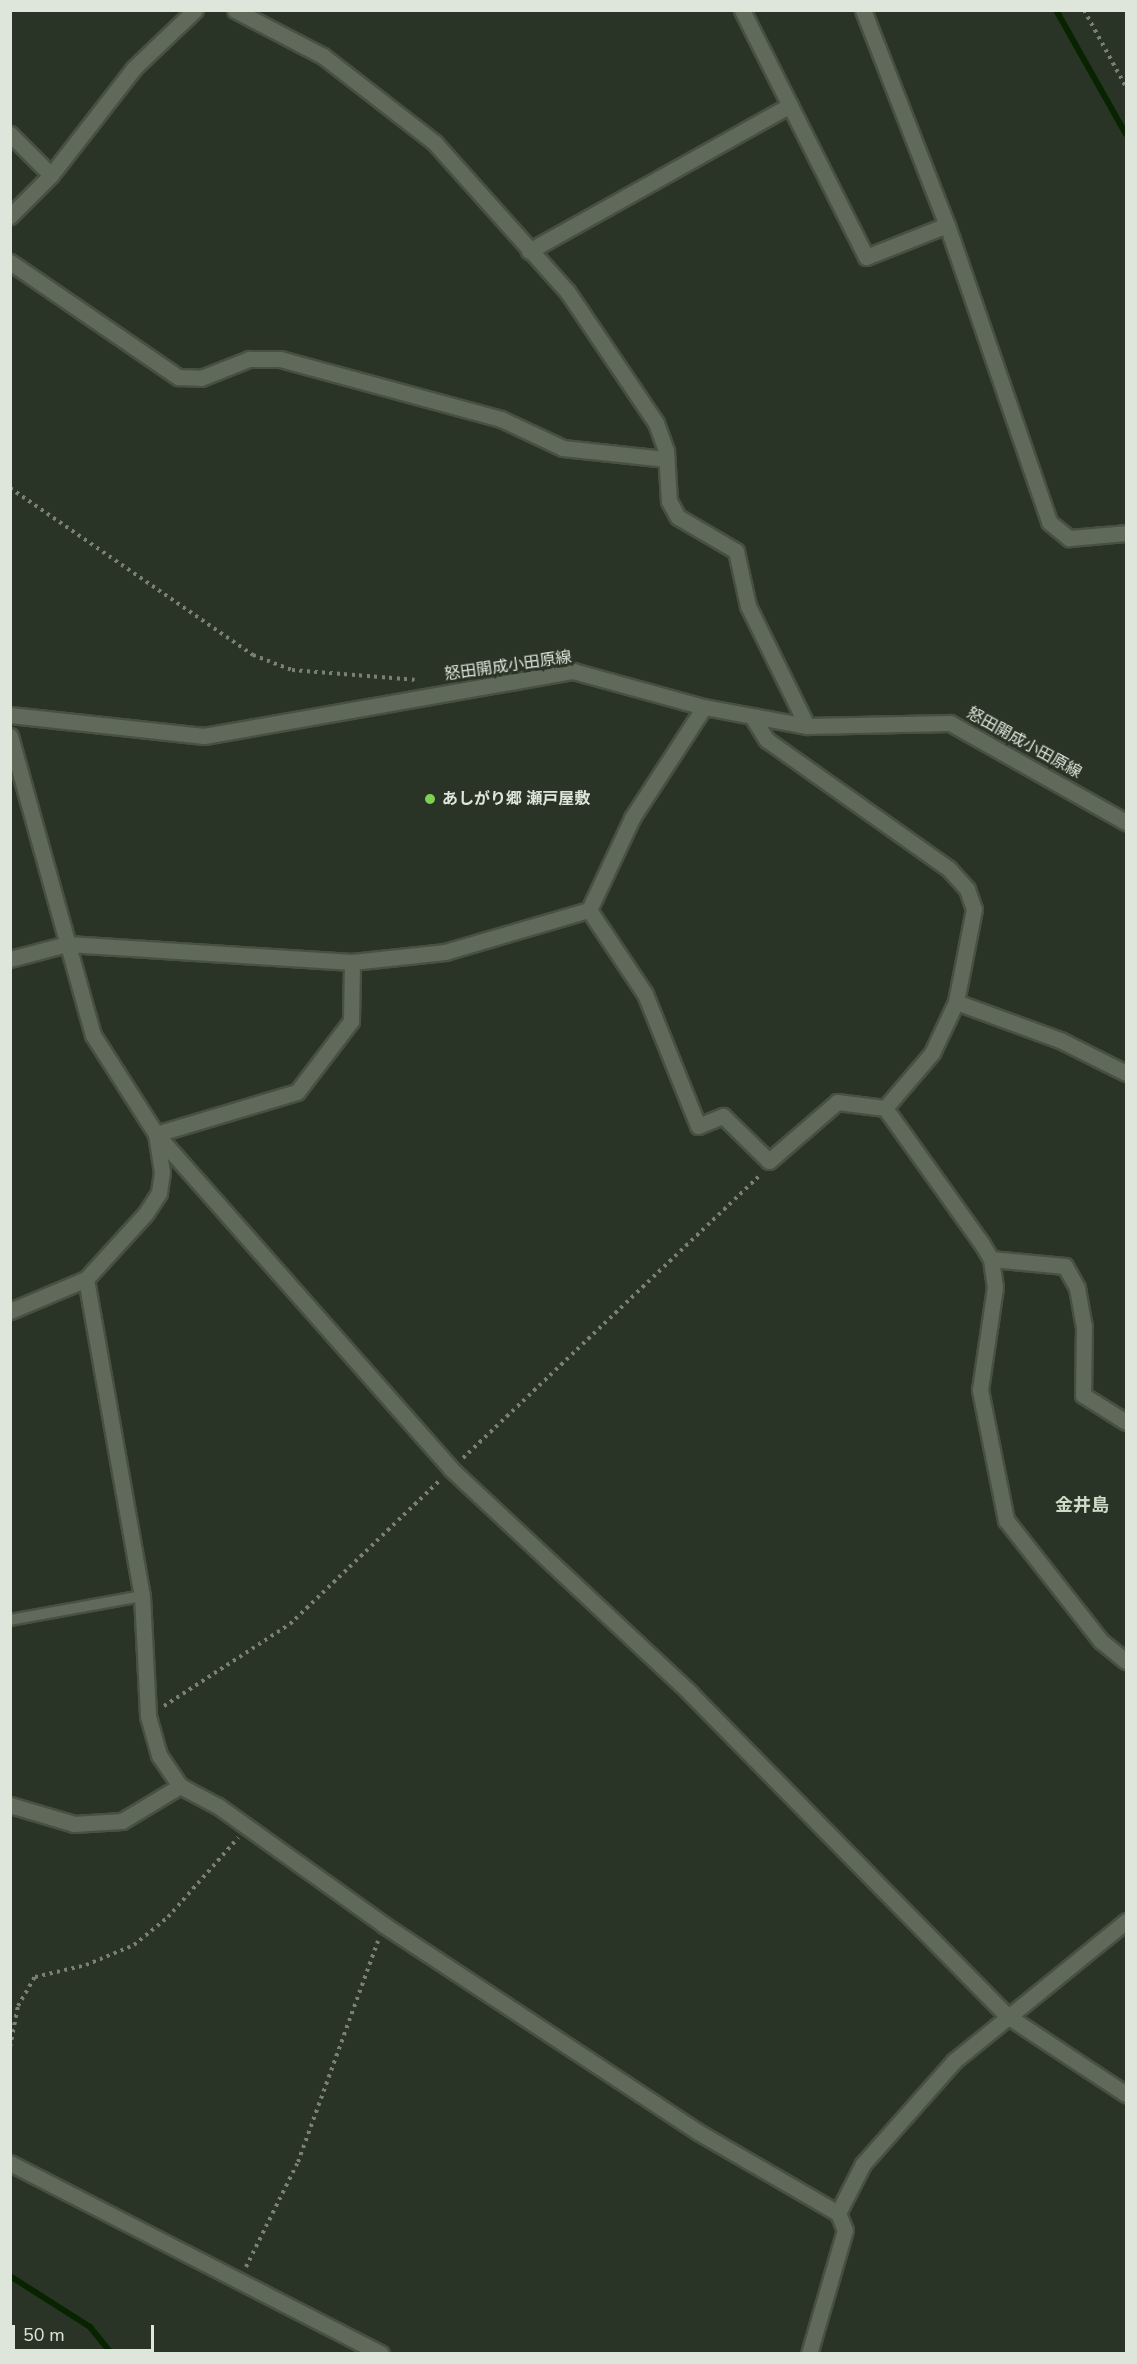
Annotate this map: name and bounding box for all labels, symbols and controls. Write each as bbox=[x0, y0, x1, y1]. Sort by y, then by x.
street label: 怒田開成小田原線 bbox=[443, 648, 573, 684]
street label: 怒田開成小田原線 bbox=[963, 704, 1085, 782]
place label: あしがり郷 瀬戸屋敷 bbox=[442, 789, 590, 809]
marker: あしがり郷 瀬戸屋敷 bbox=[423, 792, 437, 806]
district label: 金井島 bbox=[1055, 1494, 1109, 1516]
scale bar bbox=[15, 2313, 158, 2351]
text: 50 m bbox=[23, 2323, 65, 2347]

